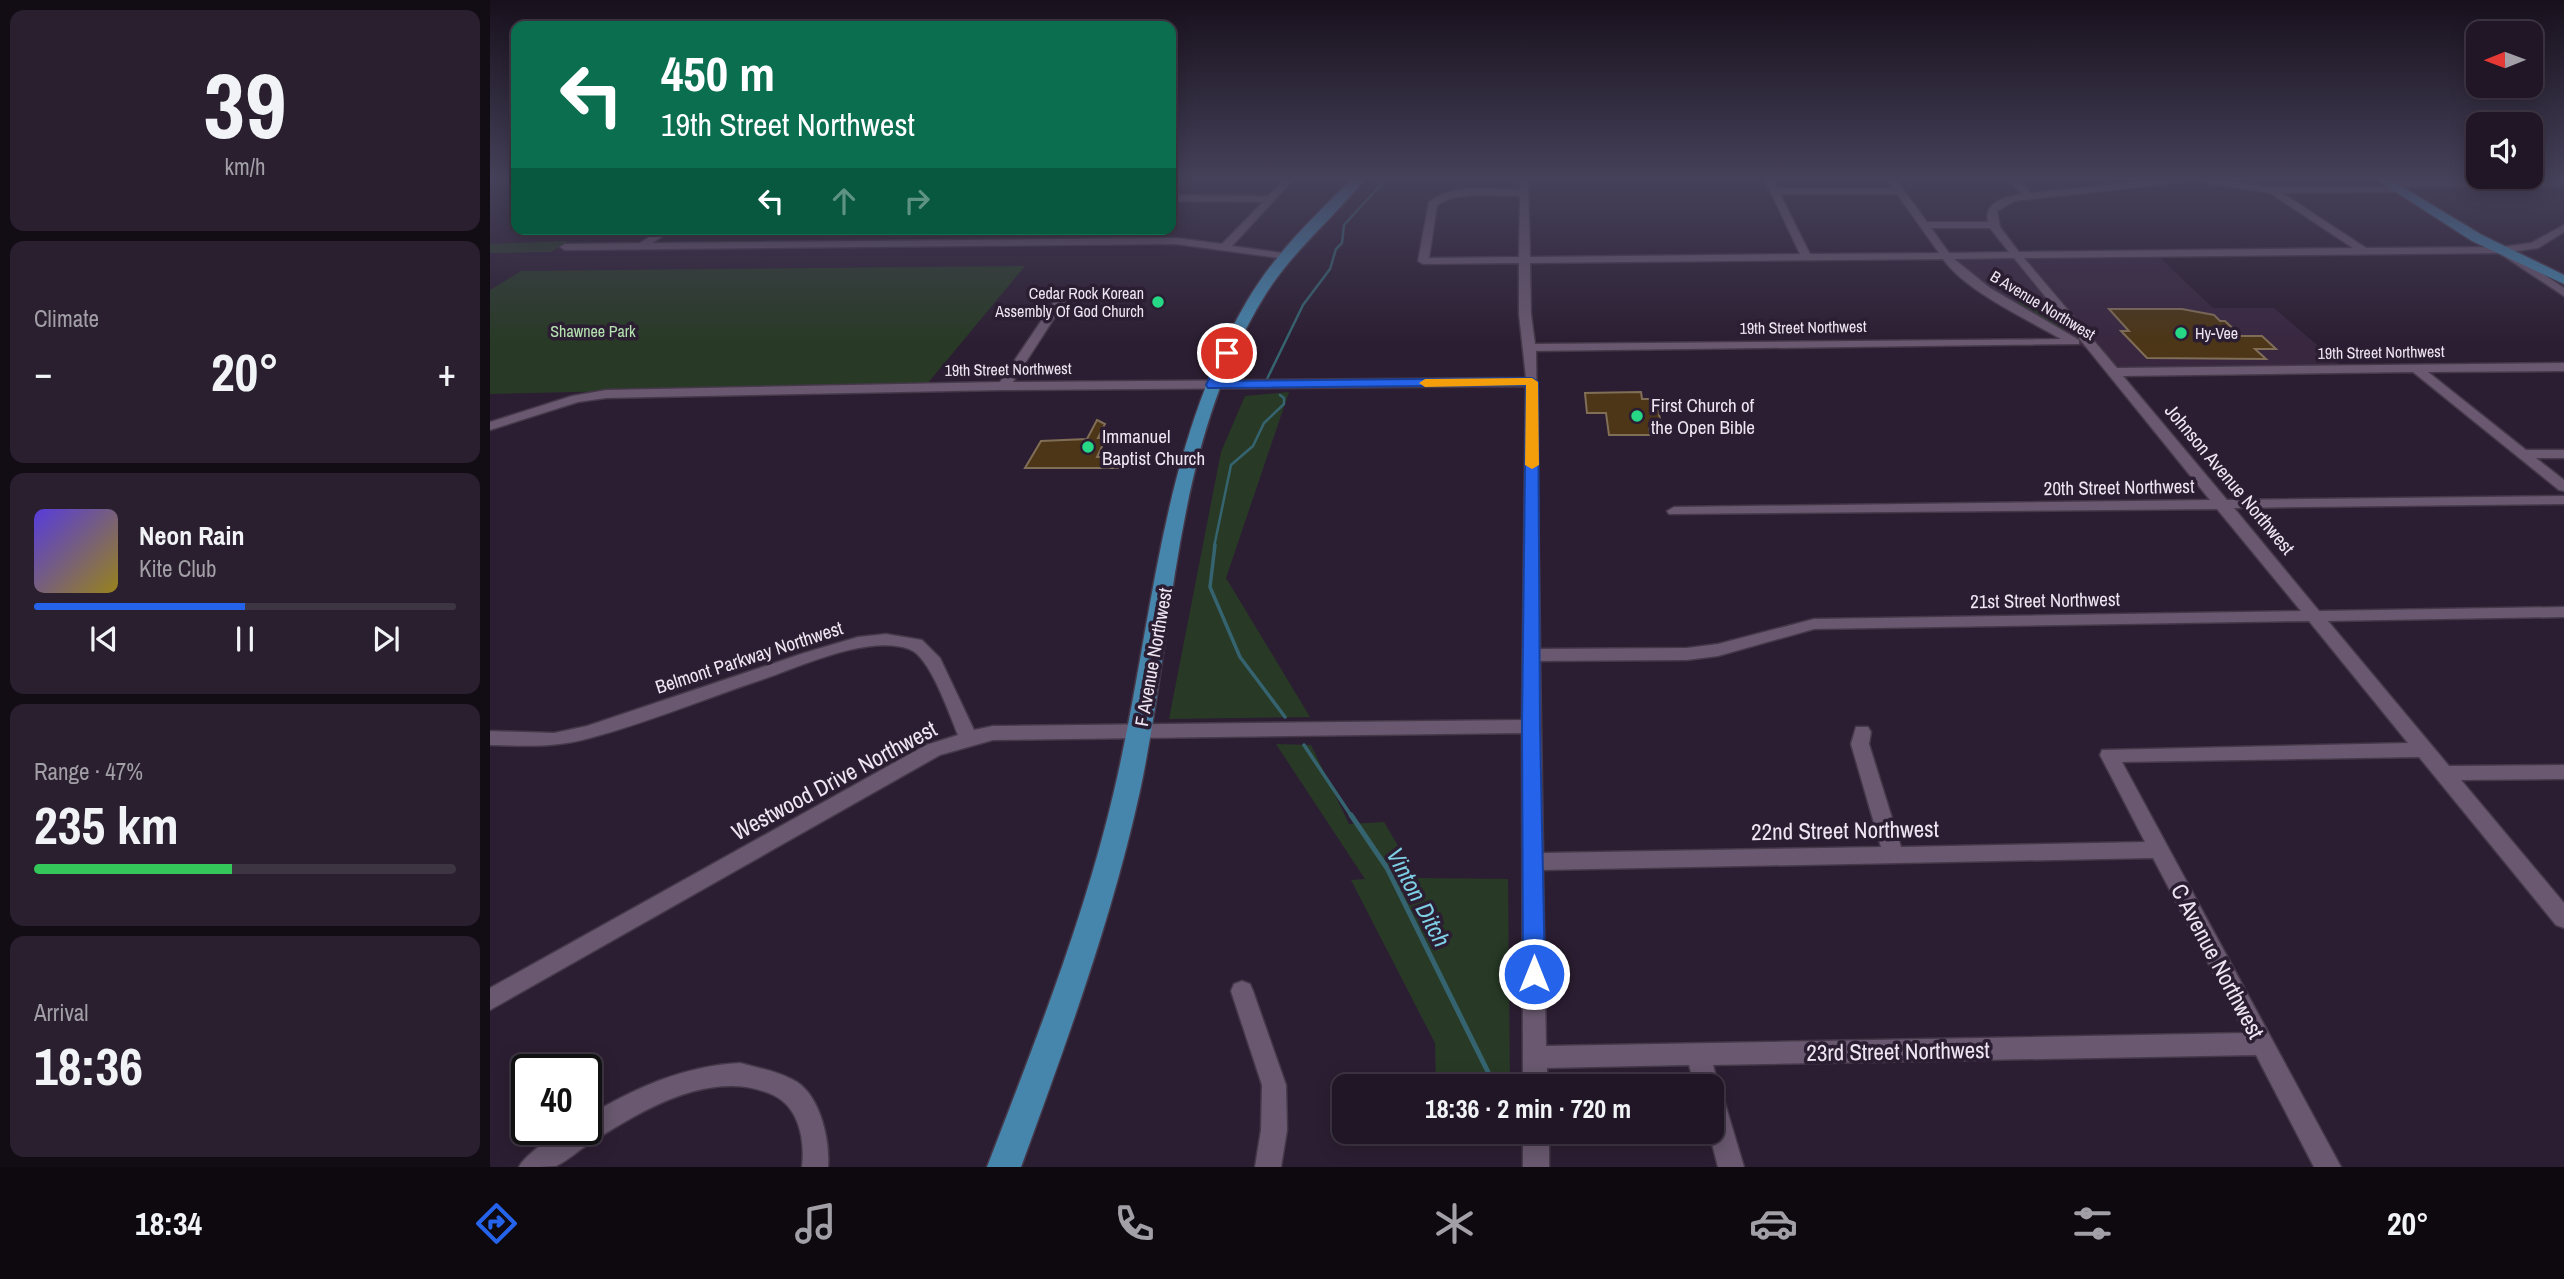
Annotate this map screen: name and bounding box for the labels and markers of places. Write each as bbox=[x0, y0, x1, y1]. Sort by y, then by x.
place label: Cedar Rock Korean Assembly Of God Church bbox=[994, 282, 1144, 322]
marker: Cedar Rock Korean Assembly Of God Church bbox=[1150, 294, 1166, 310]
place label: Hy-Vee bbox=[2195, 322, 2238, 344]
pin bbox=[1197, 323, 1257, 383]
marker: Hy-Vee bbox=[2173, 325, 2189, 341]
place label: First Church of the Open Bible bbox=[1651, 392, 1755, 440]
marker: First Church of the Open Bible bbox=[1629, 408, 1645, 424]
place label: Immanuel Baptist Church bbox=[1102, 423, 1205, 471]
marker: Immanuel Baptist Church bbox=[1080, 439, 1096, 455]

